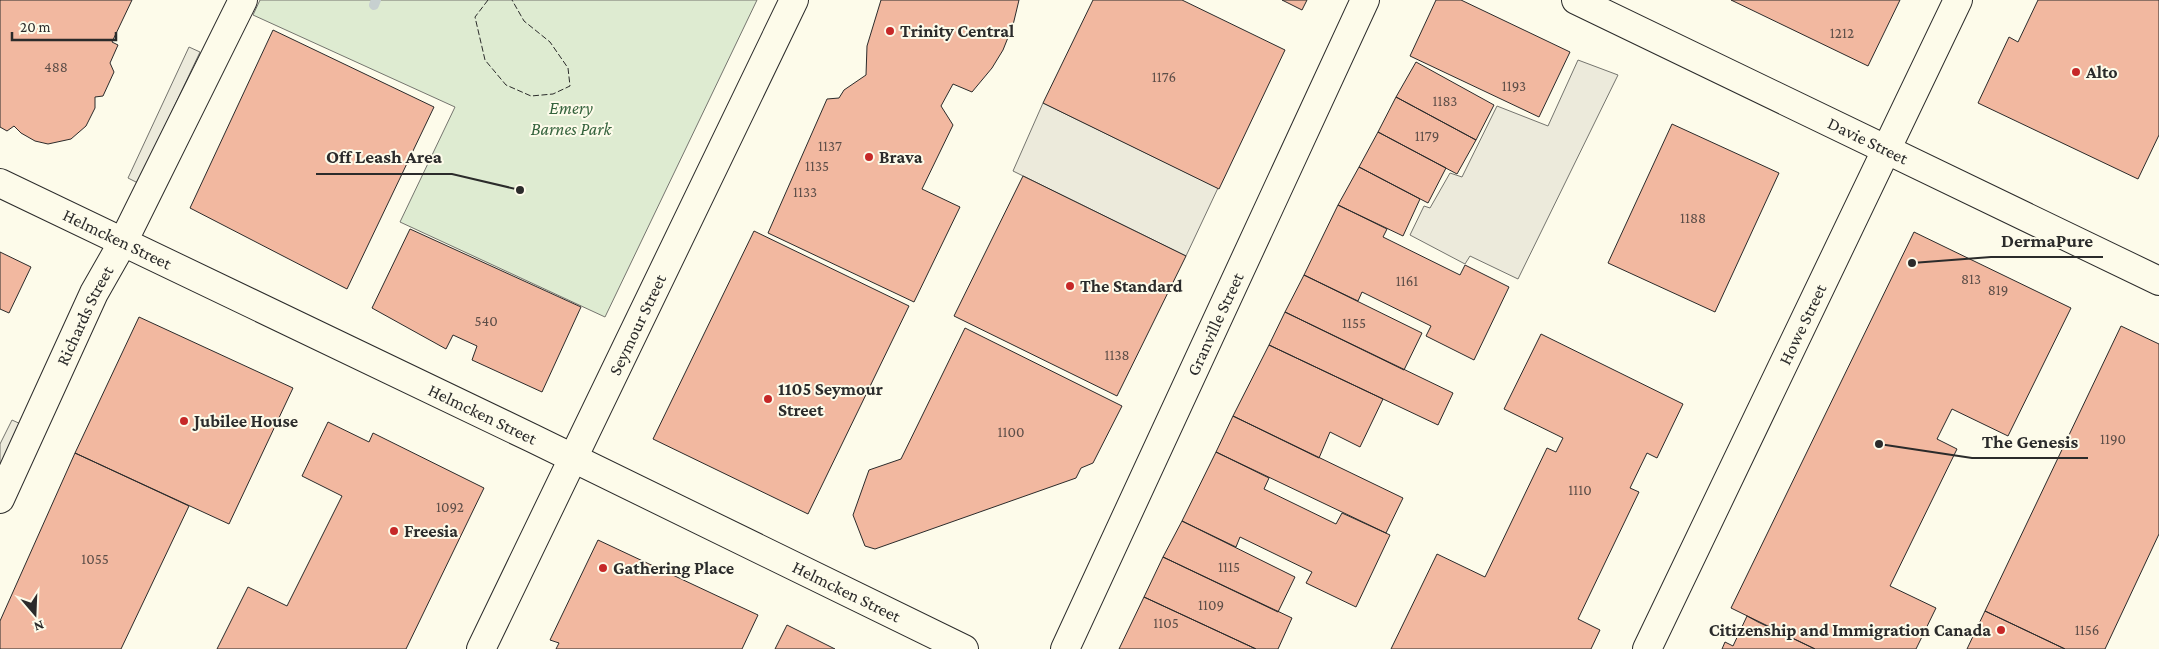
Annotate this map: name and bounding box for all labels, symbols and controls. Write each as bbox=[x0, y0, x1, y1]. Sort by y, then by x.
scale bar bbox=[12, 10, 116, 42]
text: 20 m bbox=[20, 19, 51, 35]
place label: Trinity Central bbox=[900, 21, 1014, 41]
marker: Trinity Central bbox=[884, 25, 896, 37]
house number: 1212 bbox=[1830, 25, 1854, 41]
house number: 488 bbox=[44, 59, 68, 75]
place label: Alto bbox=[2085, 62, 2118, 82]
marker: Alto bbox=[2070, 66, 2082, 78]
house number: 1176 bbox=[1152, 69, 1176, 85]
house number: 1193 bbox=[1502, 78, 1526, 94]
house number: 1183 bbox=[1433, 93, 1457, 109]
park label: Emery Barnes Park bbox=[531, 98, 612, 139]
street label: Davie Street bbox=[1824, 113, 1912, 169]
house number: 1179 bbox=[1415, 128, 1439, 144]
house number: 1137 bbox=[818, 138, 842, 154]
callout: Off Leash Area bbox=[316, 140, 452, 174]
text: Off Leash Area bbox=[326, 146, 443, 167]
place label: Brava bbox=[879, 147, 923, 167]
marker: Brava bbox=[863, 151, 875, 163]
house number: 1135 bbox=[805, 158, 829, 174]
house number: 1133 bbox=[793, 184, 817, 200]
street label: Helmcken Street bbox=[60, 205, 176, 274]
house number: 1188 bbox=[1680, 210, 1706, 226]
callout: DermaPure bbox=[1991, 223, 2103, 257]
text: DermaPure bbox=[2001, 230, 2093, 251]
street label: Richards Street bbox=[52, 261, 118, 369]
street label: Granville Street bbox=[1183, 268, 1248, 379]
street label: Seymour Street bbox=[605, 270, 671, 378]
house number: 813 bbox=[1961, 271, 1981, 287]
house number: 1161 bbox=[1396, 273, 1418, 289]
place label: The Standard bbox=[1080, 276, 1183, 296]
marker: The Standard bbox=[1064, 280, 1076, 292]
street label: Howe Street bbox=[1775, 280, 1831, 368]
house number: 819 bbox=[1988, 282, 2008, 298]
house number: 540 bbox=[474, 313, 498, 329]
house number: 1155 bbox=[1342, 315, 1366, 331]
house number: 1138 bbox=[1104, 347, 1130, 363]
place label: 1105 Seymour Street bbox=[778, 379, 883, 420]
street label: Helmcken Street bbox=[425, 380, 541, 449]
marker: 1105 Seymour Street bbox=[762, 393, 774, 405]
place label: Jubilee House bbox=[192, 411, 298, 431]
marker: Jubilee House bbox=[178, 415, 190, 427]
house number: 1100 bbox=[998, 424, 1024, 440]
callout: The Genesis bbox=[1972, 424, 2088, 458]
text: The Genesis bbox=[1982, 431, 2079, 452]
house number: 1190 bbox=[2100, 431, 2126, 447]
house number: 1110 bbox=[1568, 482, 1592, 498]
house number: 1092 bbox=[436, 499, 464, 515]
place label: Freesia bbox=[404, 521, 458, 541]
marker: Freesia bbox=[388, 525, 400, 537]
house number: 1055 bbox=[81, 551, 109, 567]
street label: Helmcken Street bbox=[789, 557, 905, 627]
place label: Gathering Place bbox=[613, 558, 734, 578]
house number: 1115 bbox=[1218, 559, 1240, 575]
marker: Gathering Place bbox=[597, 562, 609, 574]
north arrow bbox=[10, 589, 60, 639]
house number: 1109 bbox=[1198, 597, 1224, 613]
house number: 1105 bbox=[1153, 615, 1179, 631]
text: N bbox=[32, 617, 46, 636]
place label: Citizenship and Immigration Canada bbox=[1709, 620, 1991, 640]
house number: 1156 bbox=[2075, 622, 2099, 638]
marker: Citizenship and Immigration Canada bbox=[1995, 624, 2007, 636]

